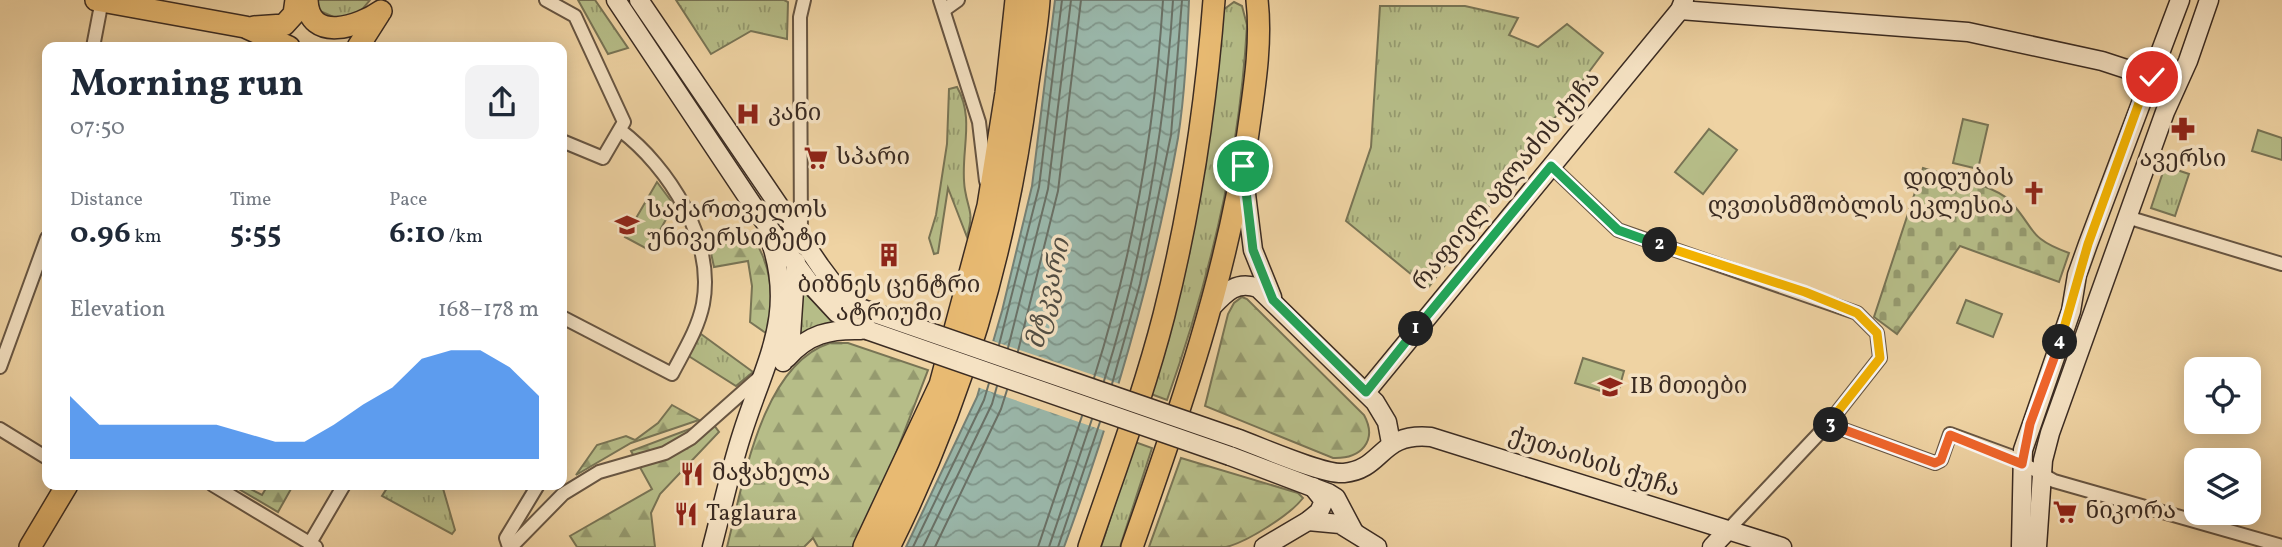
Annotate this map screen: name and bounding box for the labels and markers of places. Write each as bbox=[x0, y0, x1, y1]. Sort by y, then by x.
pin bbox=[2122, 47, 2182, 107]
place label: კანი bbox=[768, 97, 821, 131]
hospital icon: კანი bbox=[734, 100, 762, 128]
pharmacy icon: ავერსი bbox=[2169, 115, 2197, 143]
pin bbox=[1213, 136, 1273, 196]
place label: სპარი bbox=[836, 141, 910, 175]
place label: ავერსი bbox=[2140, 143, 2226, 177]
supermarket icon: სპარი bbox=[802, 144, 830, 172]
place label: დიდუბის ღვთისმშობლის ეკლესია bbox=[1708, 162, 2014, 224]
church icon: დიდუბის ღვთისმშობლის ეკლესია bbox=[2020, 179, 2048, 207]
place label: საქართველოს უნივერსიტეტი bbox=[647, 194, 827, 256]
school or university icon: საქართველოს უნივერსიტეტი bbox=[613, 211, 641, 239]
pin: 2 bbox=[1642, 228, 1678, 262]
building icon: ბიზნეს ცენტრი ატრიუმი bbox=[875, 241, 903, 269]
place label: ბიზნეს ცენტრი ატრიუმი bbox=[798, 269, 980, 331]
pin: 1 bbox=[1398, 312, 1434, 346]
pin: 4 bbox=[2042, 324, 2078, 360]
place label: IB მთიები bbox=[1630, 370, 1747, 404]
school or university icon: IB მთიები bbox=[1596, 373, 1624, 401]
pin: 3 bbox=[1814, 408, 1848, 442]
place label: მაჭახელა bbox=[712, 457, 830, 491]
restaurant icon: მაჭახელა bbox=[678, 460, 706, 488]
place label: ნიკორა bbox=[2085, 495, 2176, 529]
place label: Taglaura bbox=[706, 497, 798, 531]
supermarket icon: ნიკორა bbox=[2051, 498, 2079, 526]
restaurant icon: Taglaura bbox=[672, 500, 700, 528]

